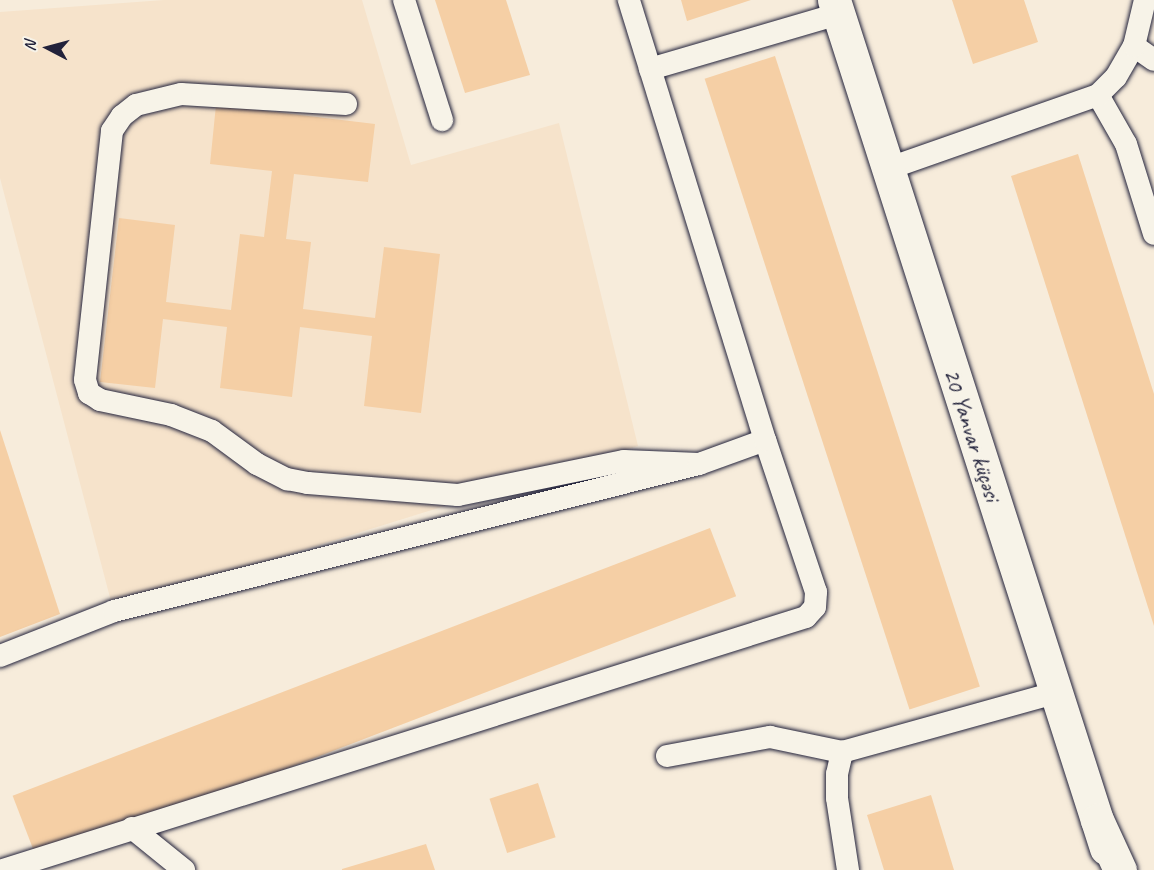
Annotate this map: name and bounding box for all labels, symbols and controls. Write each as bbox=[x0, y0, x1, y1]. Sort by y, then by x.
north arrow bbox=[18, 18, 78, 78]
text: N bbox=[20, 40, 41, 52]
street label: 20 Yanvar küçəsi bbox=[937, 365, 1007, 505]

